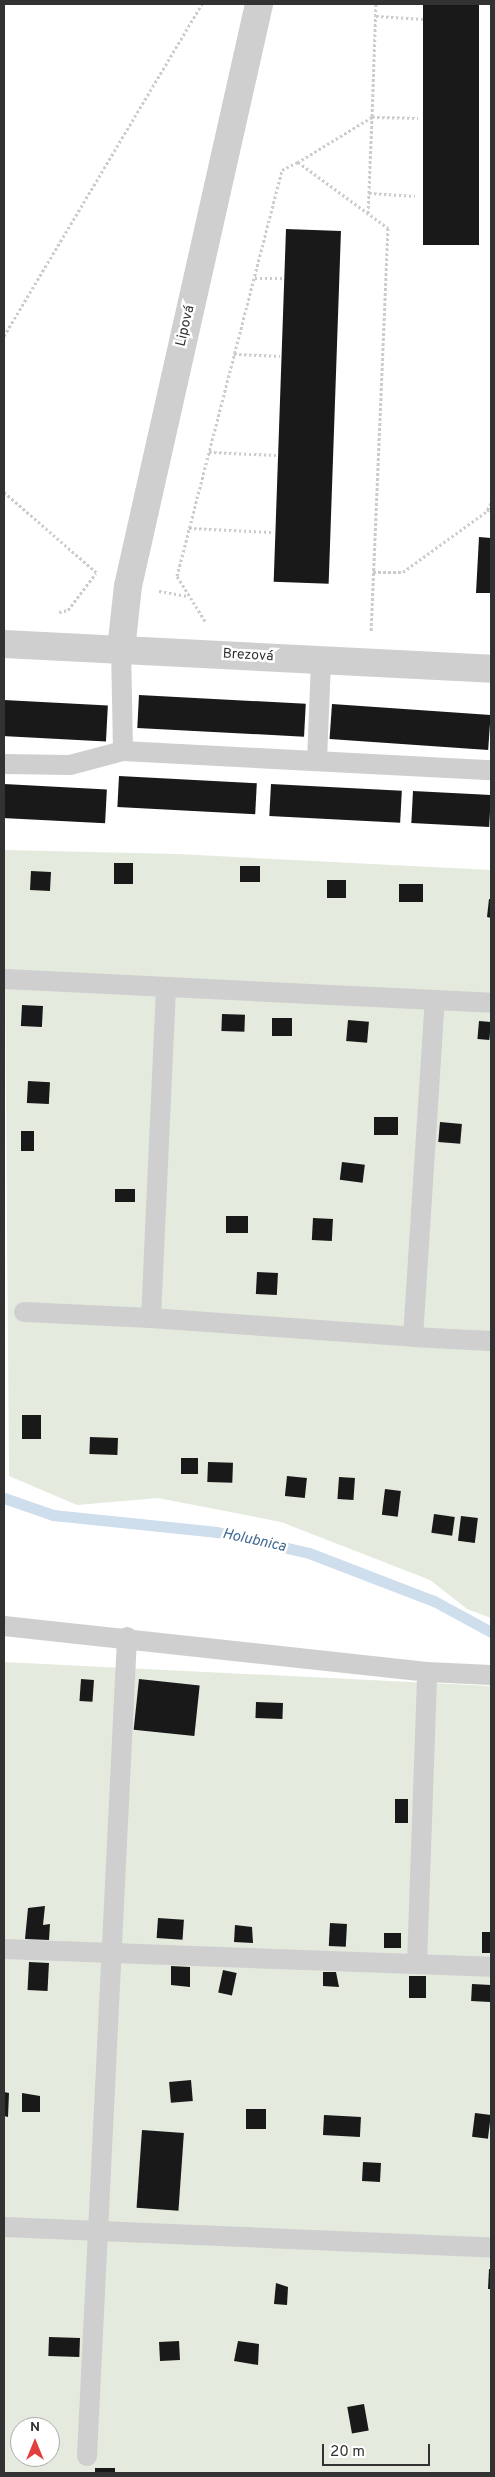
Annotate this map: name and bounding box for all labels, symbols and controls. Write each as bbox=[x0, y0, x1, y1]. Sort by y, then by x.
street label: Lipová bbox=[173, 304, 199, 348]
street label: Brezová bbox=[222, 646, 274, 666]
water label: Holubnica bbox=[221, 1525, 287, 1557]
north arrow bbox=[10, 2417, 60, 2467]
text: N bbox=[30, 2419, 40, 2436]
scale bar bbox=[325, 2434, 432, 2466]
text: 20 m bbox=[330, 2443, 365, 2462]

